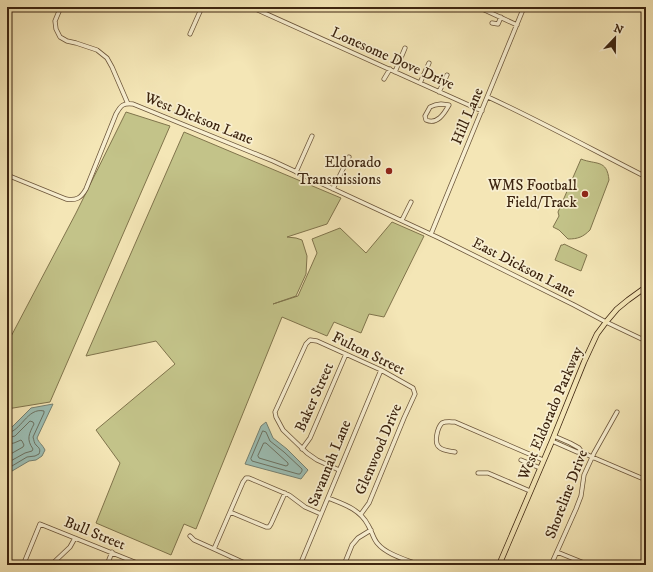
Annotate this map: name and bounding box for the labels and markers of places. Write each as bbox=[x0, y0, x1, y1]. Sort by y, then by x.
place label: Eldorado Transmissions bbox=[297, 153, 381, 189]
marker: Eldorado Transmissions bbox=[384, 166, 394, 176]
place label: WMS Football Field/Track bbox=[487, 176, 578, 212]
marker: WMS Football Field/Track bbox=[580, 189, 590, 199]

